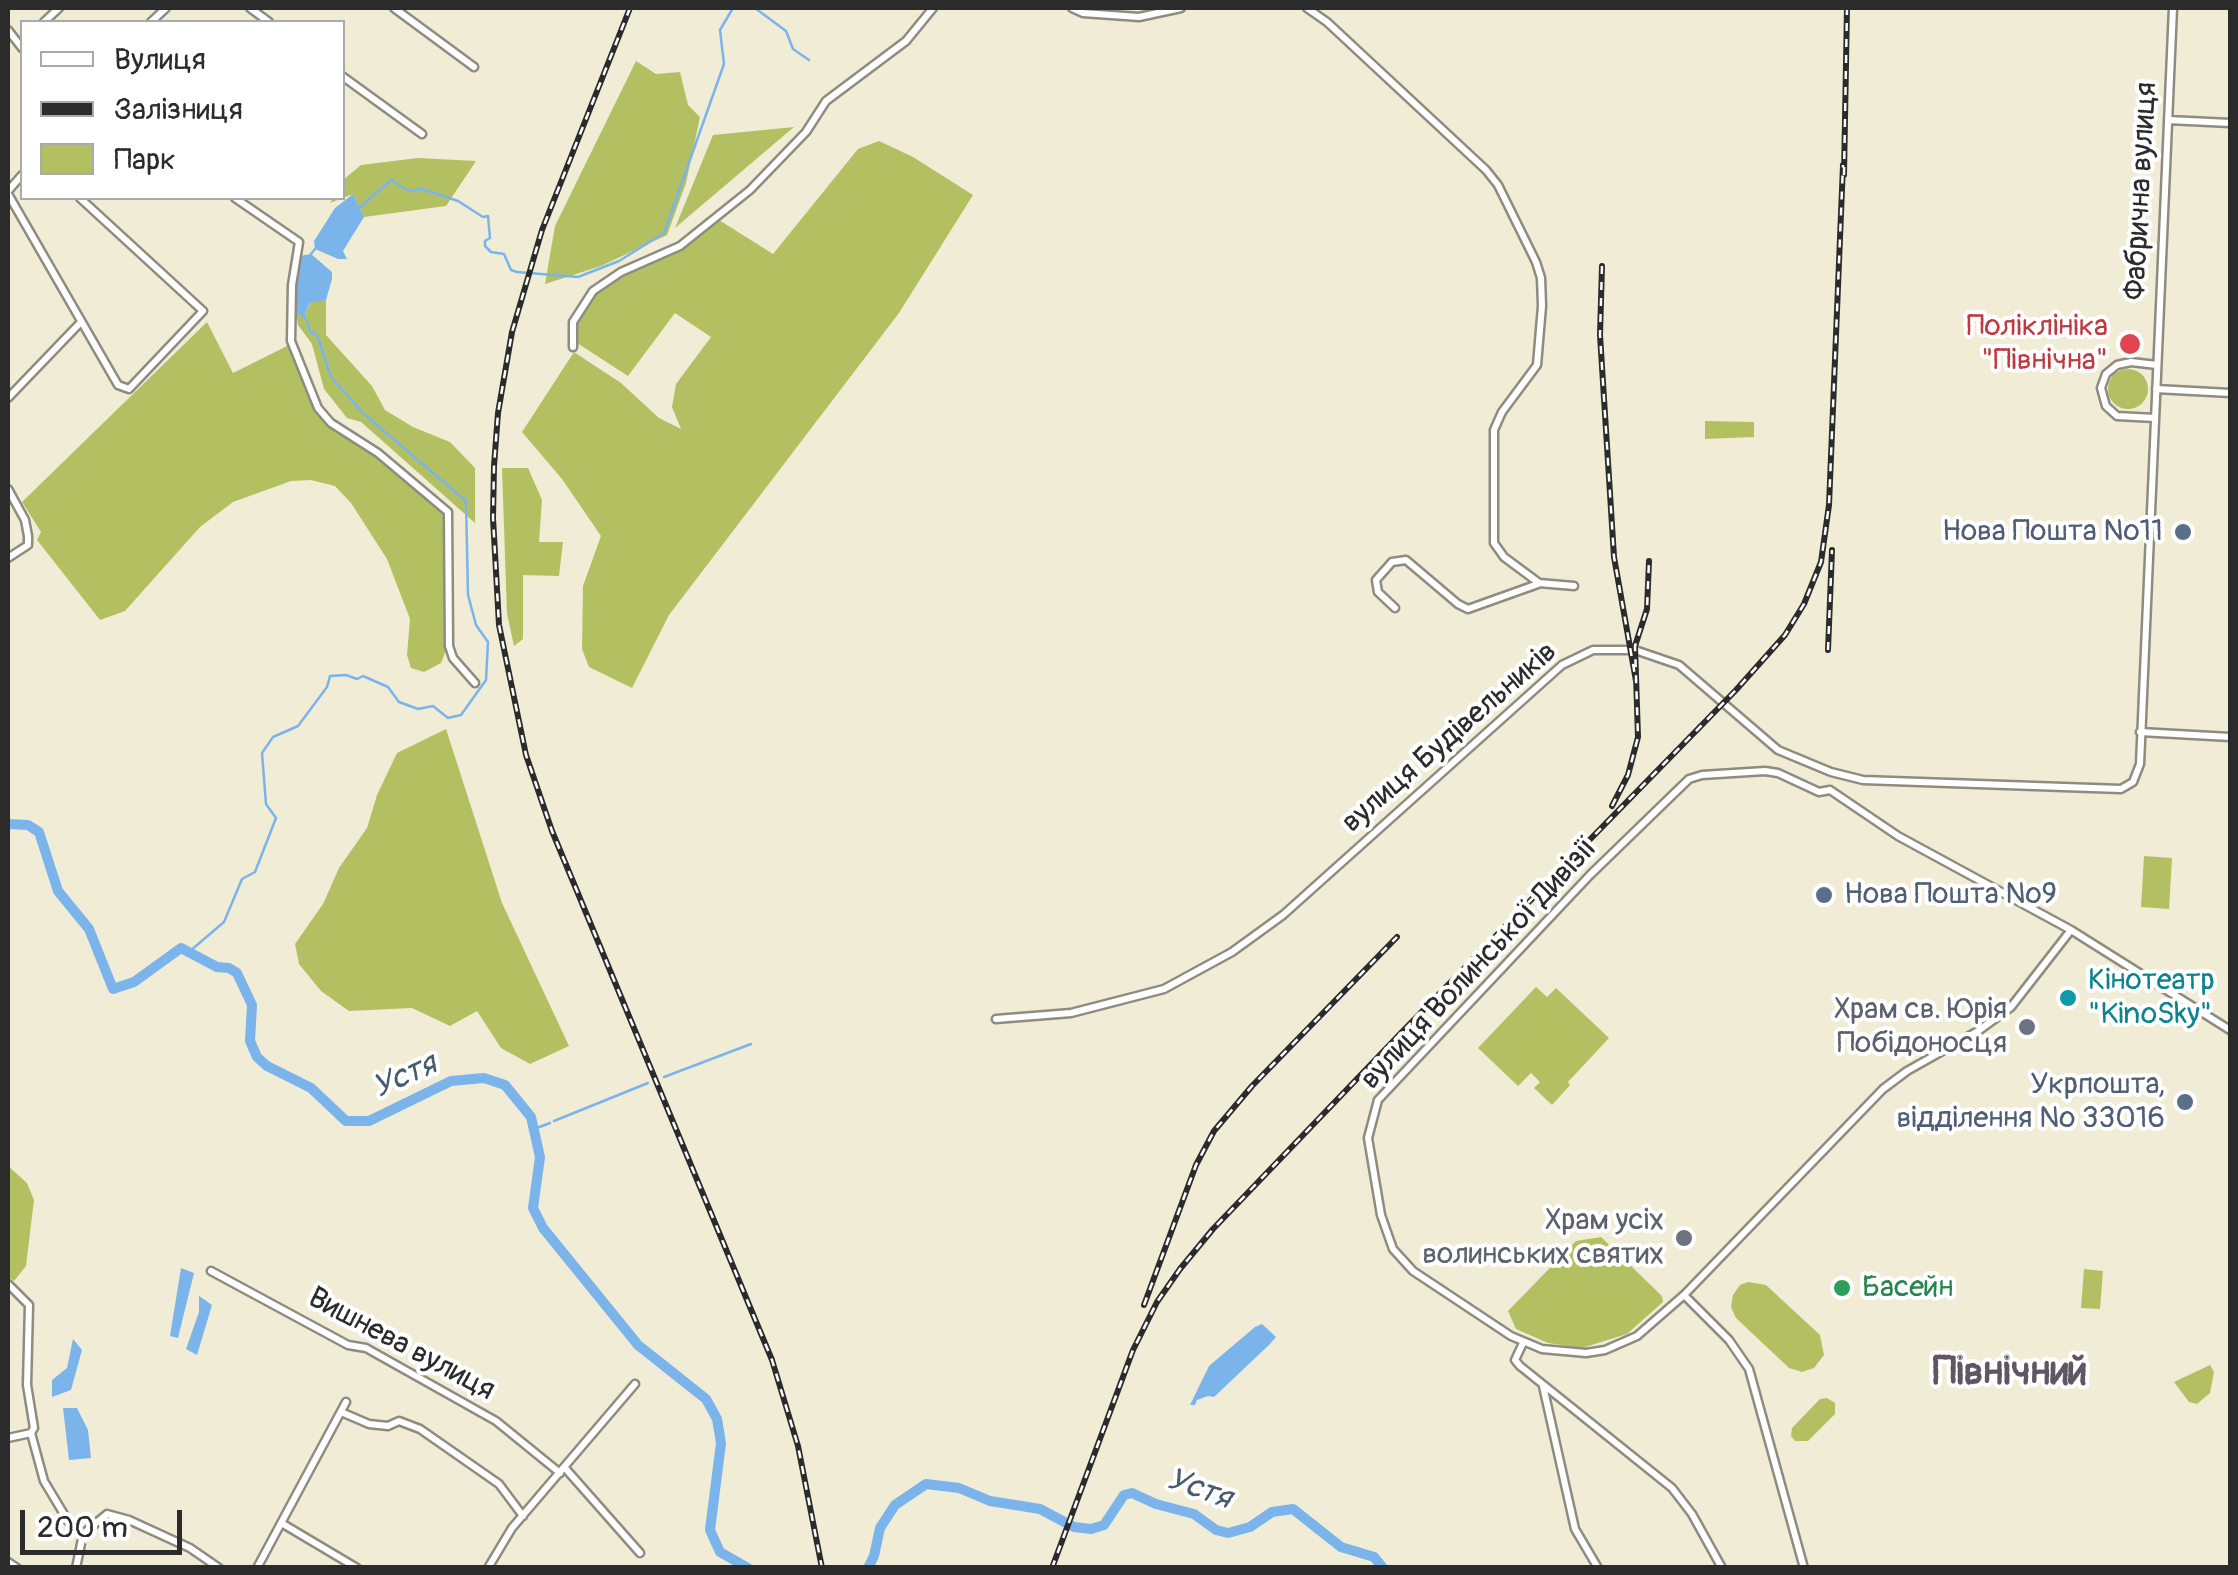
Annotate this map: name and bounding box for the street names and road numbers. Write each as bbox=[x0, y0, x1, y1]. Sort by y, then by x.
street label: Фабрична вулиця bbox=[2118, 81, 2166, 301]
street label: вулиця Будівельників bbox=[1335, 635, 1565, 841]
street label: вулиця Волинської Дивізії bbox=[1354, 830, 1606, 1098]
street label: Вишнева вулиця bbox=[302, 1281, 500, 1409]

